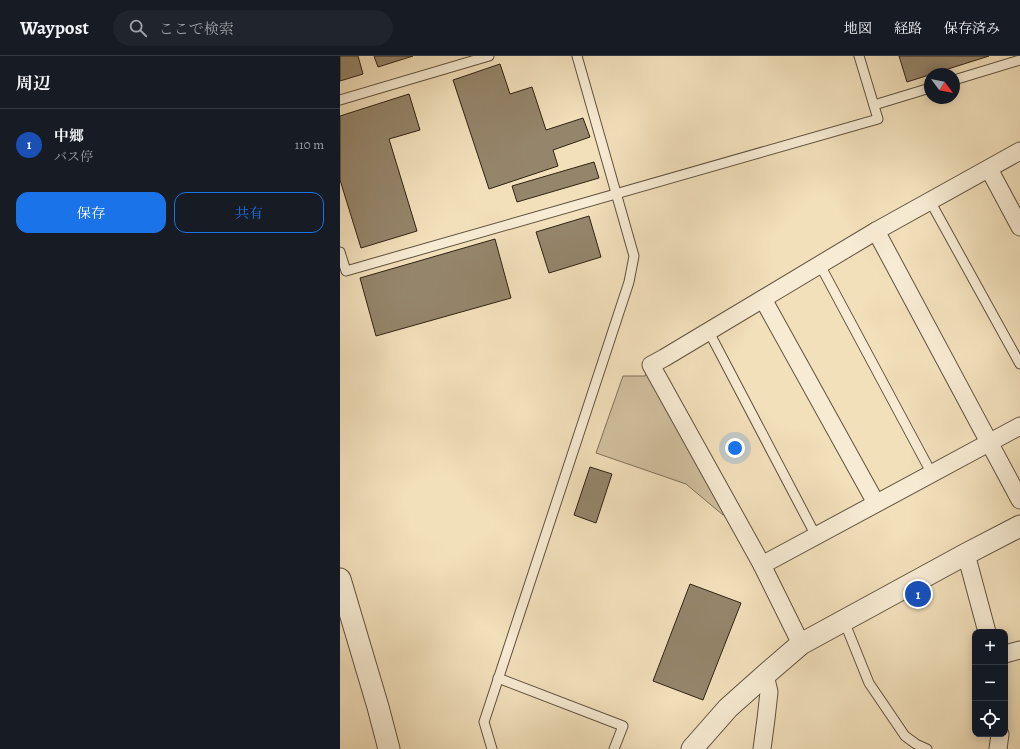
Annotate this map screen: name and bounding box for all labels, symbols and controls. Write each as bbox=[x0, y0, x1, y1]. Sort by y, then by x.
search box bbox=[113, 10, 393, 46]
text: Waypost bbox=[20, 15, 89, 41]
icon: search bbox=[127, 17, 149, 39]
text: ここで検索 bbox=[159, 19, 234, 39]
text: 地図 bbox=[844, 19, 872, 38]
text: 経路 bbox=[894, 19, 922, 38]
text: 保存済み bbox=[944, 19, 1000, 38]
north arrow bbox=[924, 68, 960, 104]
text: 周辺 bbox=[16, 72, 50, 95]
text: 中郷 bbox=[54, 126, 84, 146]
text: 1 bbox=[27, 136, 31, 153]
text: 110 m bbox=[295, 136, 324, 153]
text: バス停 bbox=[54, 148, 93, 165]
button: 保存 bbox=[16, 192, 166, 233]
button: 共有 bbox=[174, 192, 324, 233]
your location bbox=[725, 438, 745, 458]
pin: 1 bbox=[905, 579, 931, 609]
map controls bbox=[972, 629, 1008, 737]
button: + bbox=[972, 629, 1008, 665]
button: − bbox=[972, 665, 1008, 701]
button: locate bbox=[972, 701, 1008, 737]

